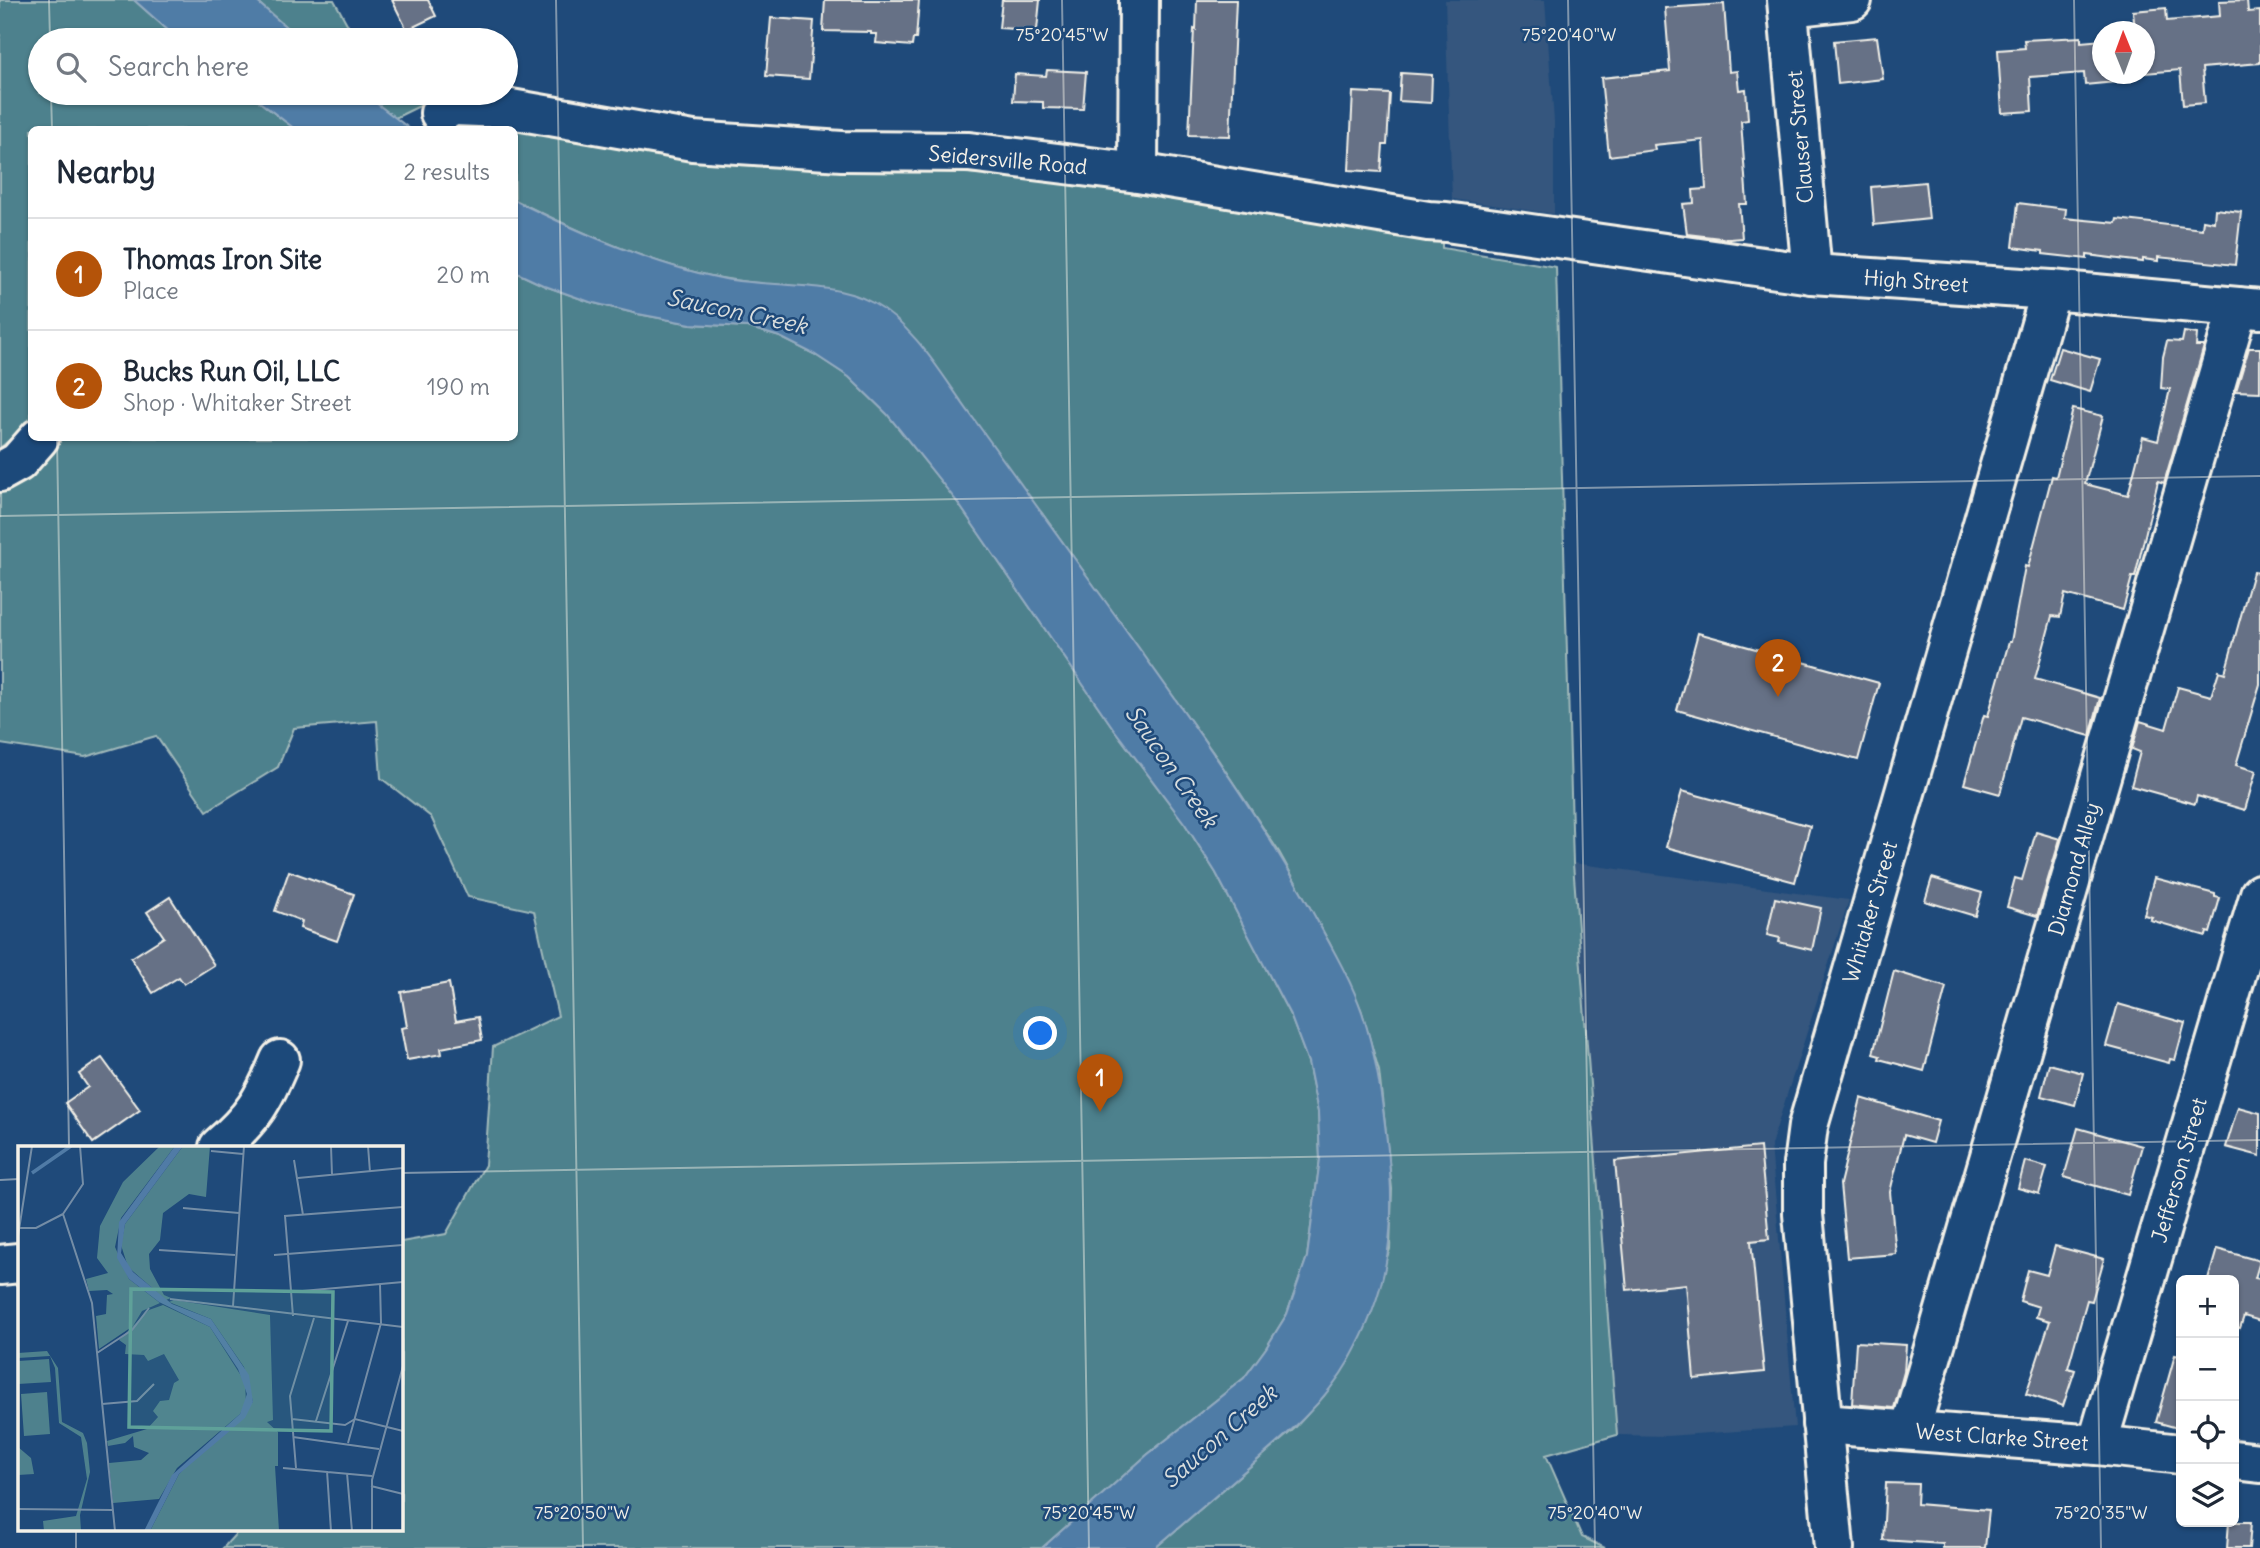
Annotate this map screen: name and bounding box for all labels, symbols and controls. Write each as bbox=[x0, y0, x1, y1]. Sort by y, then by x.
north arrow bbox=[2092, 21, 2155, 84]
text: 75°20'45"W bbox=[1015, 23, 1109, 46]
text: 75°20'40"W bbox=[1522, 23, 1616, 46]
search box bbox=[28, 28, 518, 105]
icon: search bbox=[52, 48, 90, 86]
text: Search here bbox=[108, 50, 249, 83]
street label: Clauser Street bbox=[1781, 69, 1819, 205]
street label: Seidersville Road bbox=[928, 140, 1088, 180]
text: Nearby bbox=[56, 153, 156, 191]
text: 2 results bbox=[404, 157, 490, 186]
text: Thomas Iron Site bbox=[123, 243, 322, 276]
text: 1 bbox=[74, 260, 84, 289]
text: 20 m bbox=[437, 260, 490, 289]
street label: High Street bbox=[1863, 264, 1969, 298]
text: Place bbox=[123, 276, 179, 305]
water label: Saucon Creek bbox=[664, 282, 811, 340]
text: Bucks Run Oil, LLC bbox=[123, 355, 340, 388]
text: 2 bbox=[73, 372, 85, 401]
text: 190 m bbox=[427, 372, 490, 401]
text: Shop · Whitaker Street bbox=[123, 388, 352, 417]
pin: 2 bbox=[1755, 639, 1801, 697]
water label: Saucon Creek bbox=[1119, 699, 1225, 834]
street label: Diamond Alley bbox=[2042, 799, 2106, 939]
street label: Whitaker Street bbox=[1837, 838, 1903, 986]
your location bbox=[1023, 1016, 1057, 1050]
pin: 1 bbox=[1077, 1054, 1123, 1112]
street label: Jefferson Street bbox=[2145, 1094, 2213, 1246]
inset map bbox=[18, 1146, 402, 1530]
map controls bbox=[2176, 1275, 2239, 1527]
button: + bbox=[2176, 1275, 2239, 1338]
button: − bbox=[2176, 1338, 2239, 1401]
water label: Saucon Creek bbox=[1156, 1377, 1283, 1494]
button: locate bbox=[2176, 1401, 2239, 1464]
street label: West Clarke Street bbox=[1915, 1417, 2089, 1457]
button: layers bbox=[2176, 1464, 2239, 1527]
text: 75°20'50"W bbox=[534, 1501, 630, 1524]
text: 75°20'45"W bbox=[1042, 1501, 1136, 1524]
text: 75°20'40"W bbox=[1548, 1501, 1642, 1524]
text: 75°20'35"W bbox=[2054, 1501, 2148, 1524]

